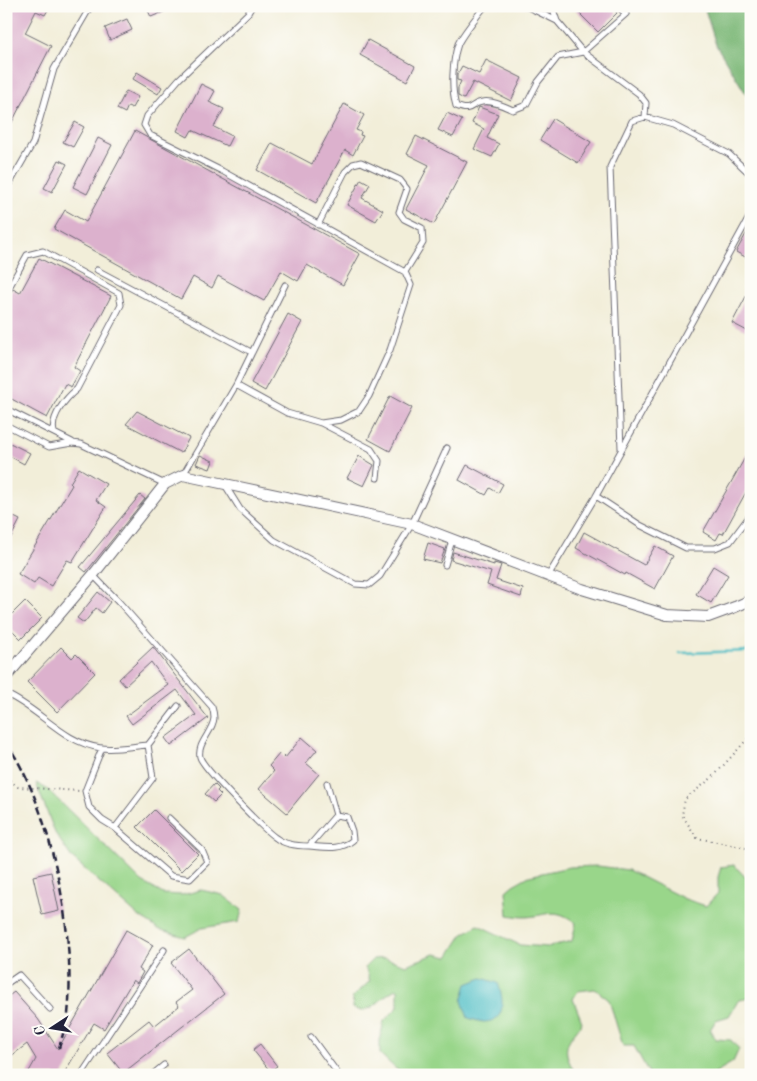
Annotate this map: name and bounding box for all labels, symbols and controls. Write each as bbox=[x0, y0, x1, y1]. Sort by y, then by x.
north arrow bbox=[28, 1004, 78, 1054]
text: С bbox=[32, 1025, 48, 1036]

